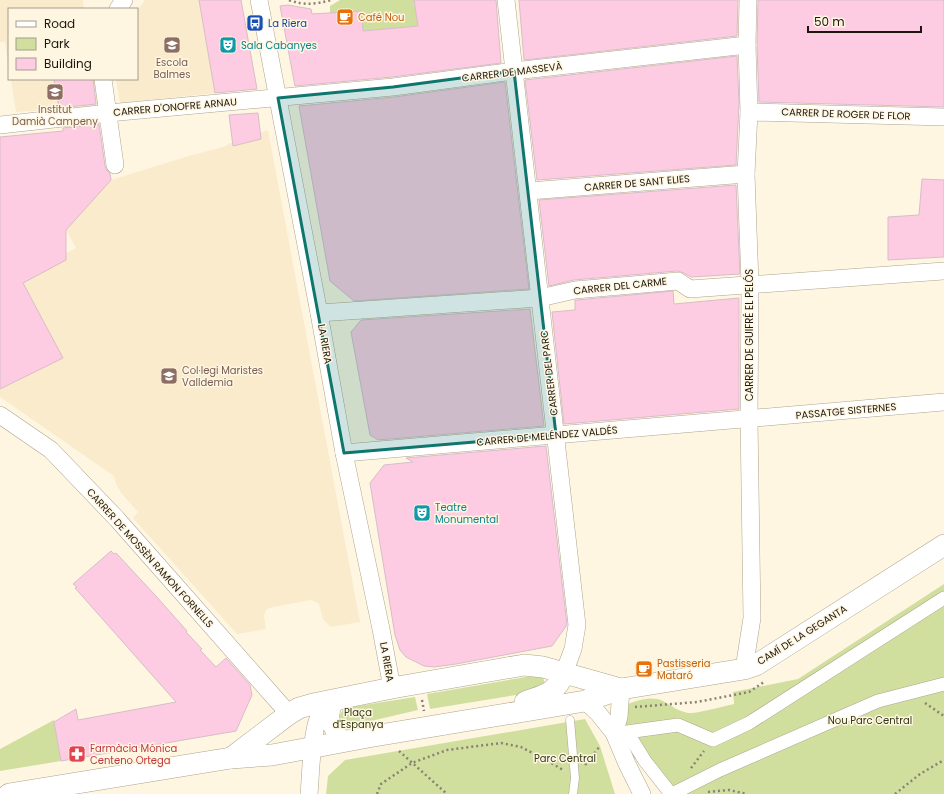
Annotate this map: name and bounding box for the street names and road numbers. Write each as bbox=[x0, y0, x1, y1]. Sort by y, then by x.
street label: CARRER DE MASSEVÀ bbox=[461, 58, 563, 86]
street label: CARRER D'ONOFRE ARNAU bbox=[112, 94, 238, 120]
street label: CARRER DE ROGER DE FLOR bbox=[781, 104, 911, 124]
street label: CARRER DE SANT ELIES bbox=[584, 171, 691, 195]
street label: CARRER DE GUIFRÉ EL PELÓS bbox=[742, 269, 757, 401]
street label: CARRER DEL CARME bbox=[572, 274, 668, 298]
street label: LA RIERA bbox=[314, 323, 336, 365]
street label: CARRER DEL PARC bbox=[536, 329, 562, 417]
street label: PASSATGE SISTERNES bbox=[795, 399, 897, 423]
street label: CARRER DE MELÉNDEZ VALDÉS bbox=[476, 422, 618, 450]
street label: CARRER DE MOSSÈN RAMON FORNELLS bbox=[83, 485, 217, 631]
street label: CAMÍ DE LA GEGANTA bbox=[754, 601, 850, 669]
street label: LA RIERA bbox=[376, 641, 398, 683]

